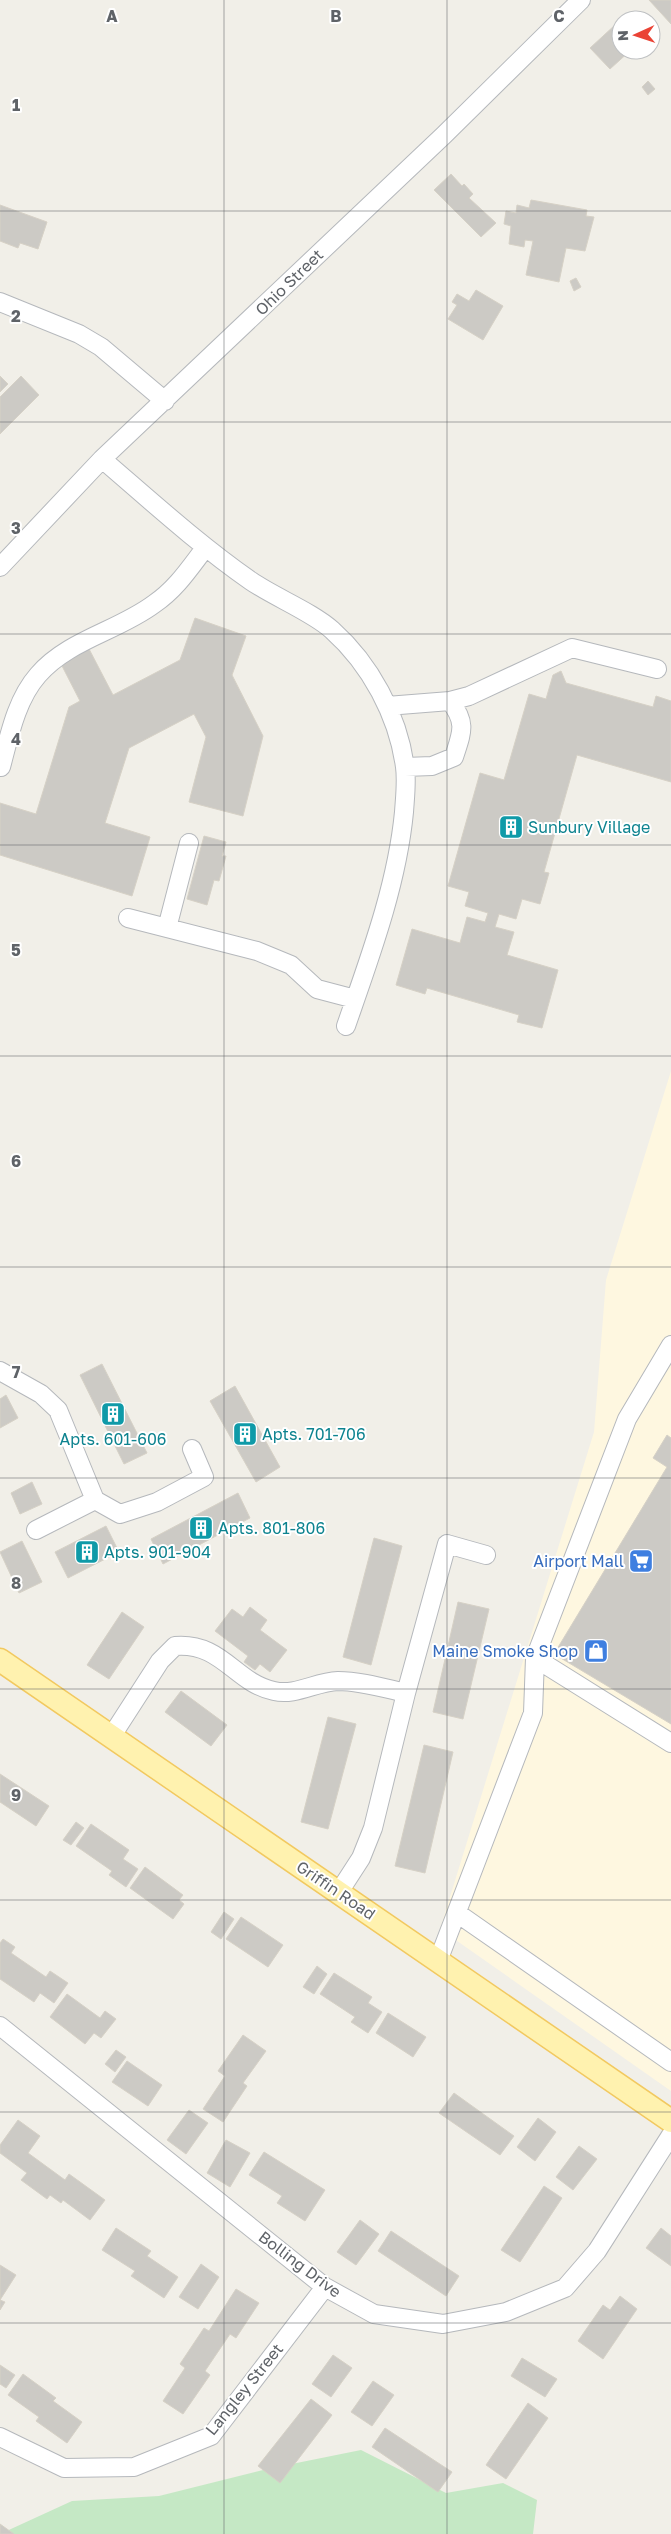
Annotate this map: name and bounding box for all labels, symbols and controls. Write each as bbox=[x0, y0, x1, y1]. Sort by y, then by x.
text: A bbox=[106, 6, 118, 26]
text: B bbox=[330, 6, 342, 26]
text: C bbox=[553, 6, 565, 26]
north arrow bbox=[611, 10, 661, 60]
text: N bbox=[614, 30, 631, 41]
text: 1 bbox=[12, 95, 20, 115]
street label: Ohio Street bbox=[251, 245, 327, 319]
text: 2 bbox=[11, 306, 21, 326]
text: 3 bbox=[11, 518, 21, 538]
text: 4 bbox=[11, 729, 21, 749]
building icon: Sunbury Village bbox=[498, 814, 524, 840]
place label: Sunbury Village bbox=[528, 817, 650, 837]
text: 5 bbox=[11, 940, 21, 960]
text: 6 bbox=[11, 1151, 21, 1171]
text: 7 bbox=[12, 1362, 21, 1382]
building icon: Apts. 601-606 bbox=[100, 1401, 126, 1427]
building icon: Apts. 701-706 bbox=[232, 1421, 258, 1447]
place label: Apts. 701-706 bbox=[262, 1424, 366, 1444]
place label: Apts. 601-606 bbox=[60, 1429, 166, 1449]
building icon: Apts. 801-806 bbox=[188, 1515, 214, 1541]
place label: Apts. 801-806 bbox=[218, 1518, 325, 1538]
building icon: Apts. 901-904 bbox=[74, 1539, 100, 1565]
place label: Apts. 901-904 bbox=[104, 1542, 211, 1562]
supermarket icon: Airport Mall bbox=[628, 1548, 654, 1574]
place label: Airport Mall bbox=[533, 1551, 624, 1571]
text: 8 bbox=[11, 1573, 21, 1593]
shop icon: Maine Smoke Shop bbox=[583, 1638, 609, 1664]
place label: Maine Smoke Shop bbox=[432, 1641, 578, 1661]
text: 9 bbox=[11, 1785, 21, 1805]
street label: Griffin Road bbox=[293, 1856, 379, 1924]
street label: Bolling Drive bbox=[255, 2226, 345, 2302]
street label: Langley Street bbox=[201, 2339, 287, 2439]

